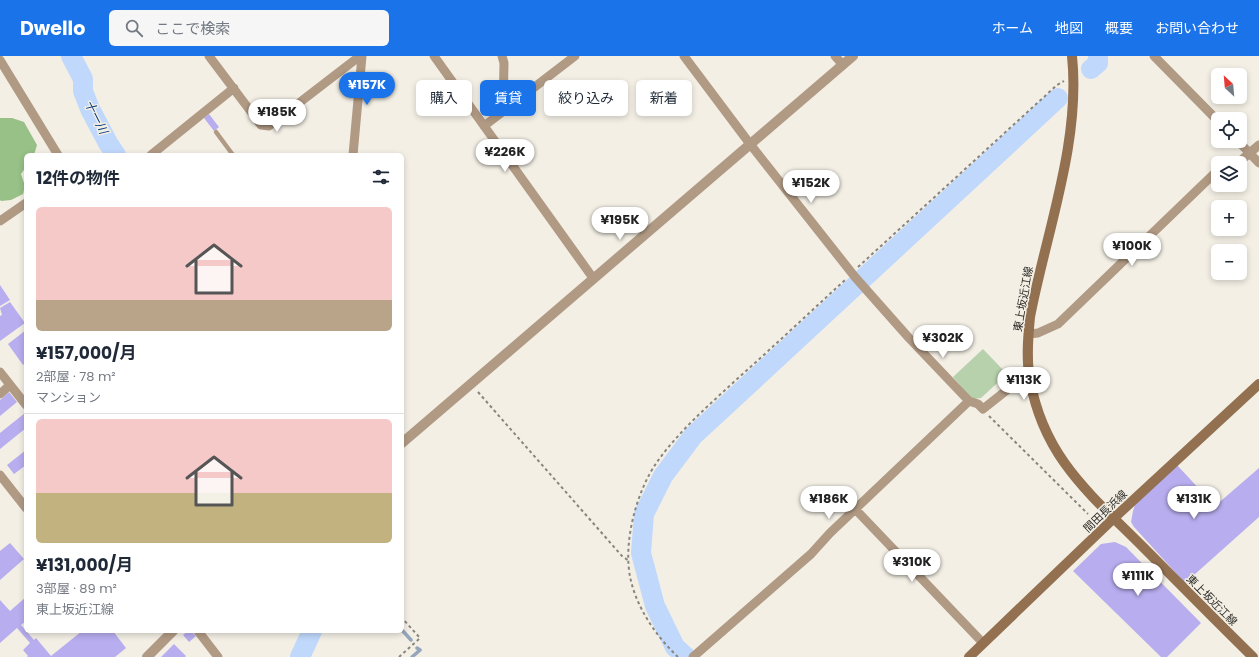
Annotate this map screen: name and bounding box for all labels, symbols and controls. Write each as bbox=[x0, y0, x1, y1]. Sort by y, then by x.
search box bbox=[109, 10, 389, 46]
text: Dwello bbox=[20, 15, 85, 42]
icon: search bbox=[123, 17, 145, 39]
text: ここで検索 bbox=[155, 18, 230, 39]
text: ホーム bbox=[991, 18, 1033, 38]
text: 地図 bbox=[1055, 18, 1083, 38]
text: 概要 bbox=[1105, 18, 1133, 38]
text: お問い合わせ bbox=[1155, 18, 1239, 38]
north arrow bbox=[1211, 68, 1247, 104]
map controls bbox=[1211, 68, 1247, 280]
pin: ¥157K bbox=[339, 72, 395, 106]
text: ¥157K bbox=[348, 75, 386, 94]
chip: 購入 bbox=[416, 80, 472, 116]
chip: 賃貸 bbox=[480, 80, 536, 116]
chip: 絞り込み bbox=[544, 80, 628, 116]
chip: 新着 bbox=[636, 80, 692, 116]
water label: 十一川 bbox=[81, 97, 113, 138]
pin: ¥185K bbox=[249, 99, 305, 133]
text: ¥185K bbox=[257, 102, 297, 121]
button: locate bbox=[1211, 112, 1247, 148]
pin: ¥226K bbox=[477, 139, 533, 173]
text: ¥226K bbox=[485, 142, 525, 161]
button: layers bbox=[1211, 156, 1247, 192]
text: 12件の物件 bbox=[36, 166, 120, 190]
icon: filters bbox=[370, 166, 392, 188]
pin: ¥152K bbox=[783, 170, 839, 204]
text: ¥152K bbox=[792, 173, 830, 192]
button: + bbox=[1211, 200, 1247, 236]
pin: ¥195K bbox=[592, 207, 648, 241]
text: ¥195K bbox=[600, 210, 640, 229]
icon: home bbox=[178, 233, 250, 305]
pin: ¥100K bbox=[1104, 233, 1160, 267]
text: ¥100K bbox=[1112, 236, 1152, 255]
button: − bbox=[1211, 244, 1247, 280]
street label: 東上坂近江線 bbox=[1009, 265, 1037, 333]
pin: ¥302K bbox=[915, 325, 971, 359]
text: ¥302K bbox=[922, 328, 964, 347]
text: ¥157,000/月 bbox=[36, 341, 137, 365]
text: 2部屋 · 78 m² bbox=[36, 367, 116, 386]
pin: ¥113K bbox=[996, 367, 1052, 401]
text: ¥113K bbox=[1006, 370, 1042, 389]
text: マンション bbox=[36, 388, 101, 407]
icon: home bbox=[178, 445, 250, 517]
pin: ¥186K bbox=[801, 486, 857, 520]
street label: 間田長浜線 bbox=[1080, 486, 1130, 536]
pin: ¥131K bbox=[1166, 486, 1222, 520]
text: ¥186K bbox=[809, 489, 849, 508]
text: ¥131K bbox=[1176, 489, 1212, 508]
pin: ¥310K bbox=[884, 549, 940, 583]
text: ¥310K bbox=[892, 552, 932, 571]
text: ¥131,000/月 bbox=[36, 553, 133, 577]
pin: ¥111K bbox=[1110, 563, 1166, 597]
text: ¥111K bbox=[1122, 566, 1154, 585]
street label: 東上坂近江線 bbox=[1183, 571, 1241, 629]
text: 3部屋 · 89 m² bbox=[36, 579, 117, 598]
text: 東上坂近江線 bbox=[36, 600, 114, 619]

